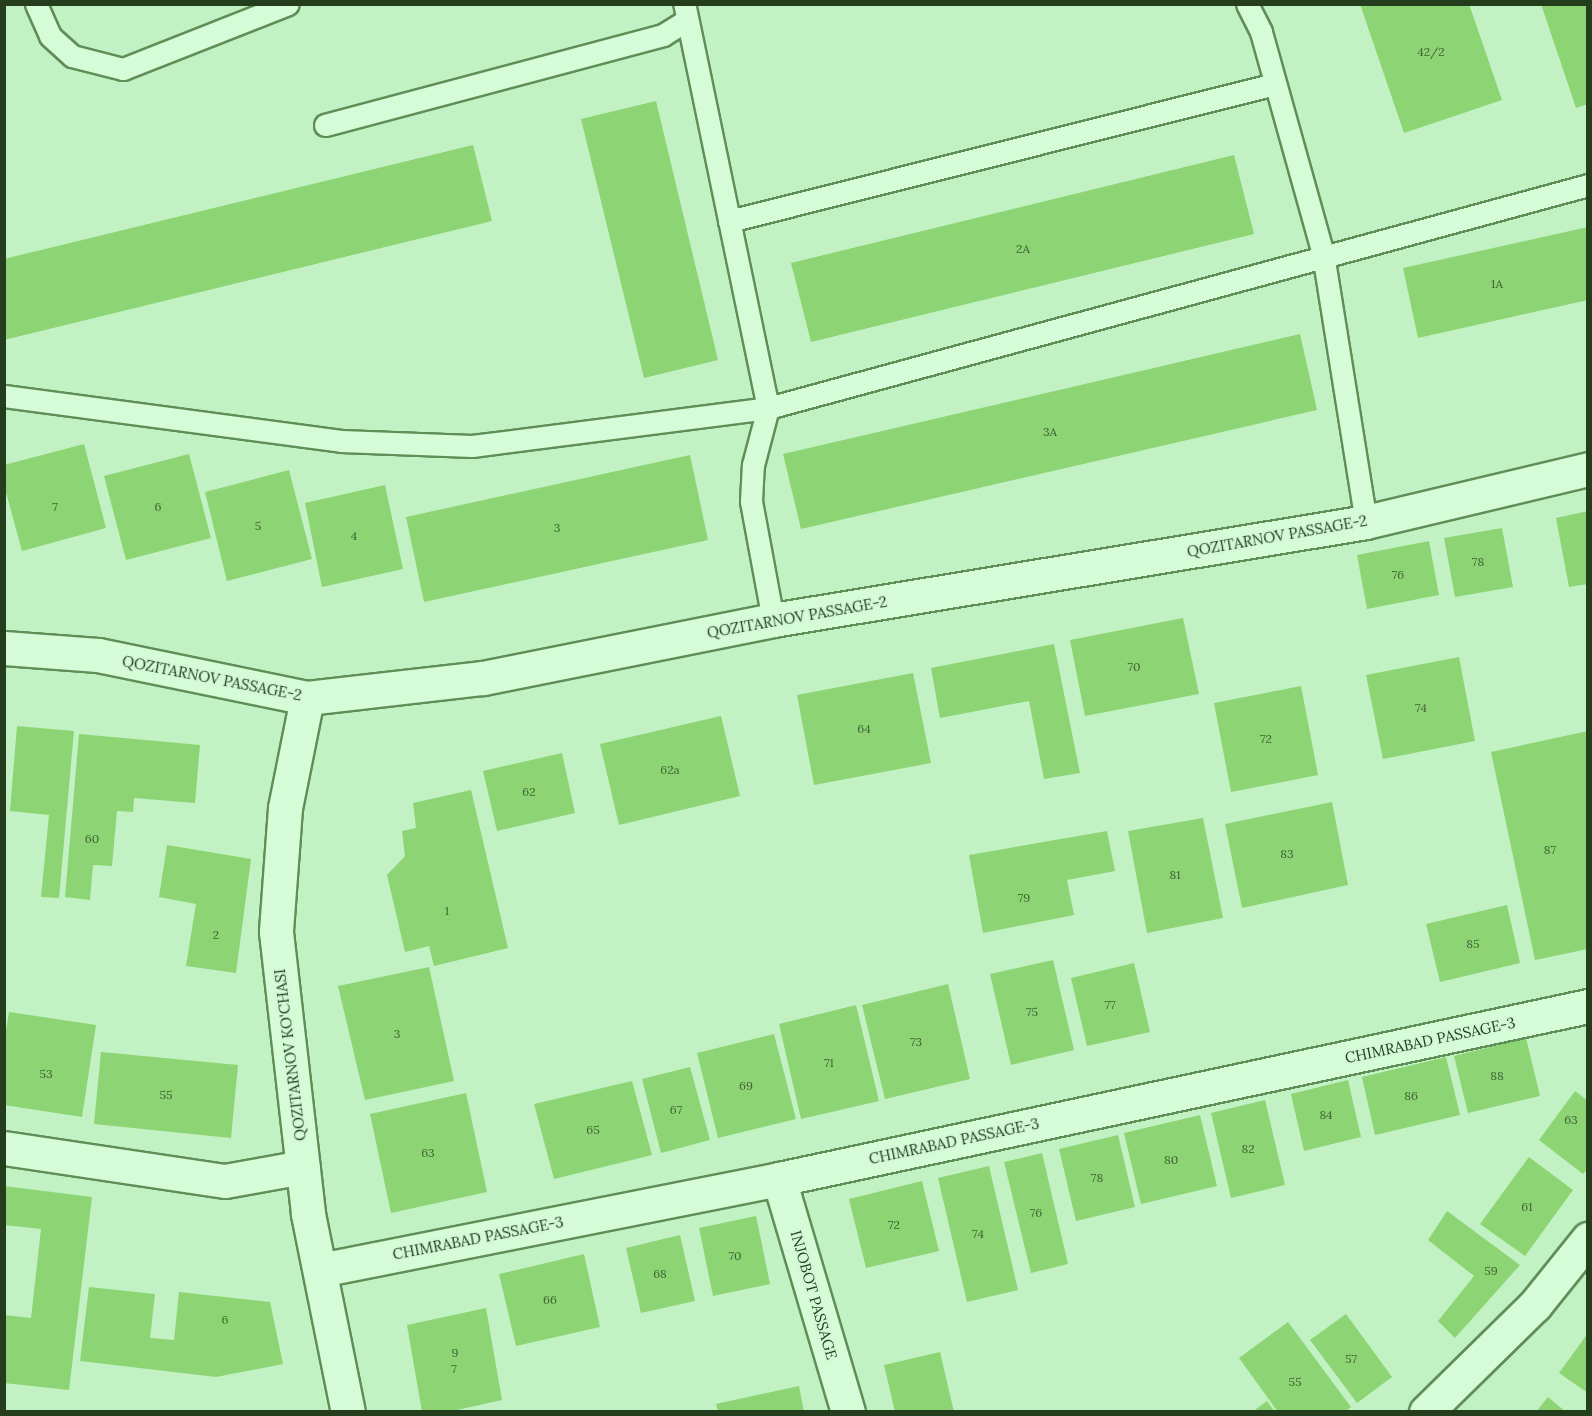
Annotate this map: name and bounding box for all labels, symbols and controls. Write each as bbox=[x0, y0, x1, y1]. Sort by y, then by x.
house number: 42/2 bbox=[1417, 45, 1445, 59]
house number: 2A bbox=[1016, 242, 1030, 256]
house number: 1A bbox=[1491, 277, 1503, 291]
house number: 3A bbox=[1043, 425, 1057, 439]
house number: 7 bbox=[52, 500, 58, 514]
house number: 6 bbox=[155, 500, 161, 514]
street label: QOZITARNOV PASSAGE-2 bbox=[1186, 511, 1368, 561]
house number: 5 bbox=[255, 519, 261, 533]
house number: 3 bbox=[554, 521, 560, 535]
house number: 4 bbox=[351, 529, 357, 543]
house number: 78 bbox=[1472, 555, 1484, 569]
house number: 76 bbox=[1392, 568, 1404, 582]
street label: QOZITARNOV PASSAGE-2 bbox=[706, 592, 888, 642]
street label: QOZITARNOV PASSAGE-2 bbox=[121, 652, 303, 704]
house number: 70 bbox=[1128, 660, 1140, 674]
house number: 74 bbox=[1415, 701, 1427, 715]
house number: 64 bbox=[857, 722, 871, 736]
house number: 72 bbox=[1260, 732, 1272, 746]
house number: 62a bbox=[660, 763, 680, 777]
house number: 62 bbox=[522, 785, 536, 799]
house number: 60 bbox=[85, 832, 99, 846]
house number: 87 bbox=[1544, 843, 1556, 857]
house number: 83 bbox=[1280, 847, 1294, 861]
house number: 81 bbox=[1169, 868, 1181, 882]
house number: 79 bbox=[1018, 891, 1030, 905]
house number: 1 bbox=[445, 904, 449, 918]
house number: 2 bbox=[213, 928, 219, 942]
house number: 85 bbox=[1466, 937, 1480, 951]
street label: QOZITARNOV KO'CHASI bbox=[271, 968, 309, 1142]
house number: 77 bbox=[1104, 998, 1116, 1012]
house number: 75 bbox=[1026, 1005, 1038, 1019]
street label: CHIMRАBАD PASSAGE-3 bbox=[1343, 1013, 1517, 1067]
house number: 3 bbox=[394, 1027, 400, 1041]
house number: 73 bbox=[910, 1035, 922, 1049]
house number: 71 bbox=[824, 1056, 834, 1070]
house number: 53 bbox=[39, 1067, 53, 1081]
house number: 88 bbox=[1490, 1069, 1504, 1083]
house number: 69 bbox=[739, 1079, 753, 1093]
house number: 55 bbox=[159, 1088, 173, 1102]
house number: 86 bbox=[1404, 1089, 1418, 1103]
house number: 67 bbox=[670, 1103, 682, 1117]
house number: 84 bbox=[1319, 1108, 1333, 1122]
house number: 63 bbox=[1564, 1113, 1578, 1127]
street label: CHIMRАBАD PASSAGE-3 bbox=[867, 1114, 1041, 1168]
house number: 65 bbox=[586, 1123, 600, 1137]
house number: 82 bbox=[1241, 1142, 1255, 1156]
house number: 63 bbox=[421, 1146, 435, 1160]
house number: 80 bbox=[1164, 1153, 1178, 1167]
house number: 78 bbox=[1091, 1171, 1103, 1185]
house number: 61 bbox=[1521, 1200, 1533, 1214]
house number: 76 bbox=[1030, 1206, 1042, 1220]
street label: CHIMRАBАD PASSAGE-3 bbox=[391, 1213, 565, 1263]
house number: 72 bbox=[888, 1218, 900, 1232]
house number: 74 bbox=[972, 1227, 984, 1241]
street label: INJOBOT PASSAGE bbox=[787, 1228, 841, 1362]
house number: 70 bbox=[729, 1249, 741, 1263]
house number: 59 bbox=[1484, 1264, 1498, 1278]
house number: 68 bbox=[653, 1267, 667, 1281]
house number: 66 bbox=[543, 1293, 557, 1307]
house number: 6 bbox=[222, 1313, 228, 1327]
house number: 9 bbox=[452, 1346, 458, 1360]
house number: 57 bbox=[1345, 1352, 1357, 1366]
house number: 7 bbox=[451, 1362, 457, 1376]
house number: 55 bbox=[1288, 1375, 1302, 1389]

